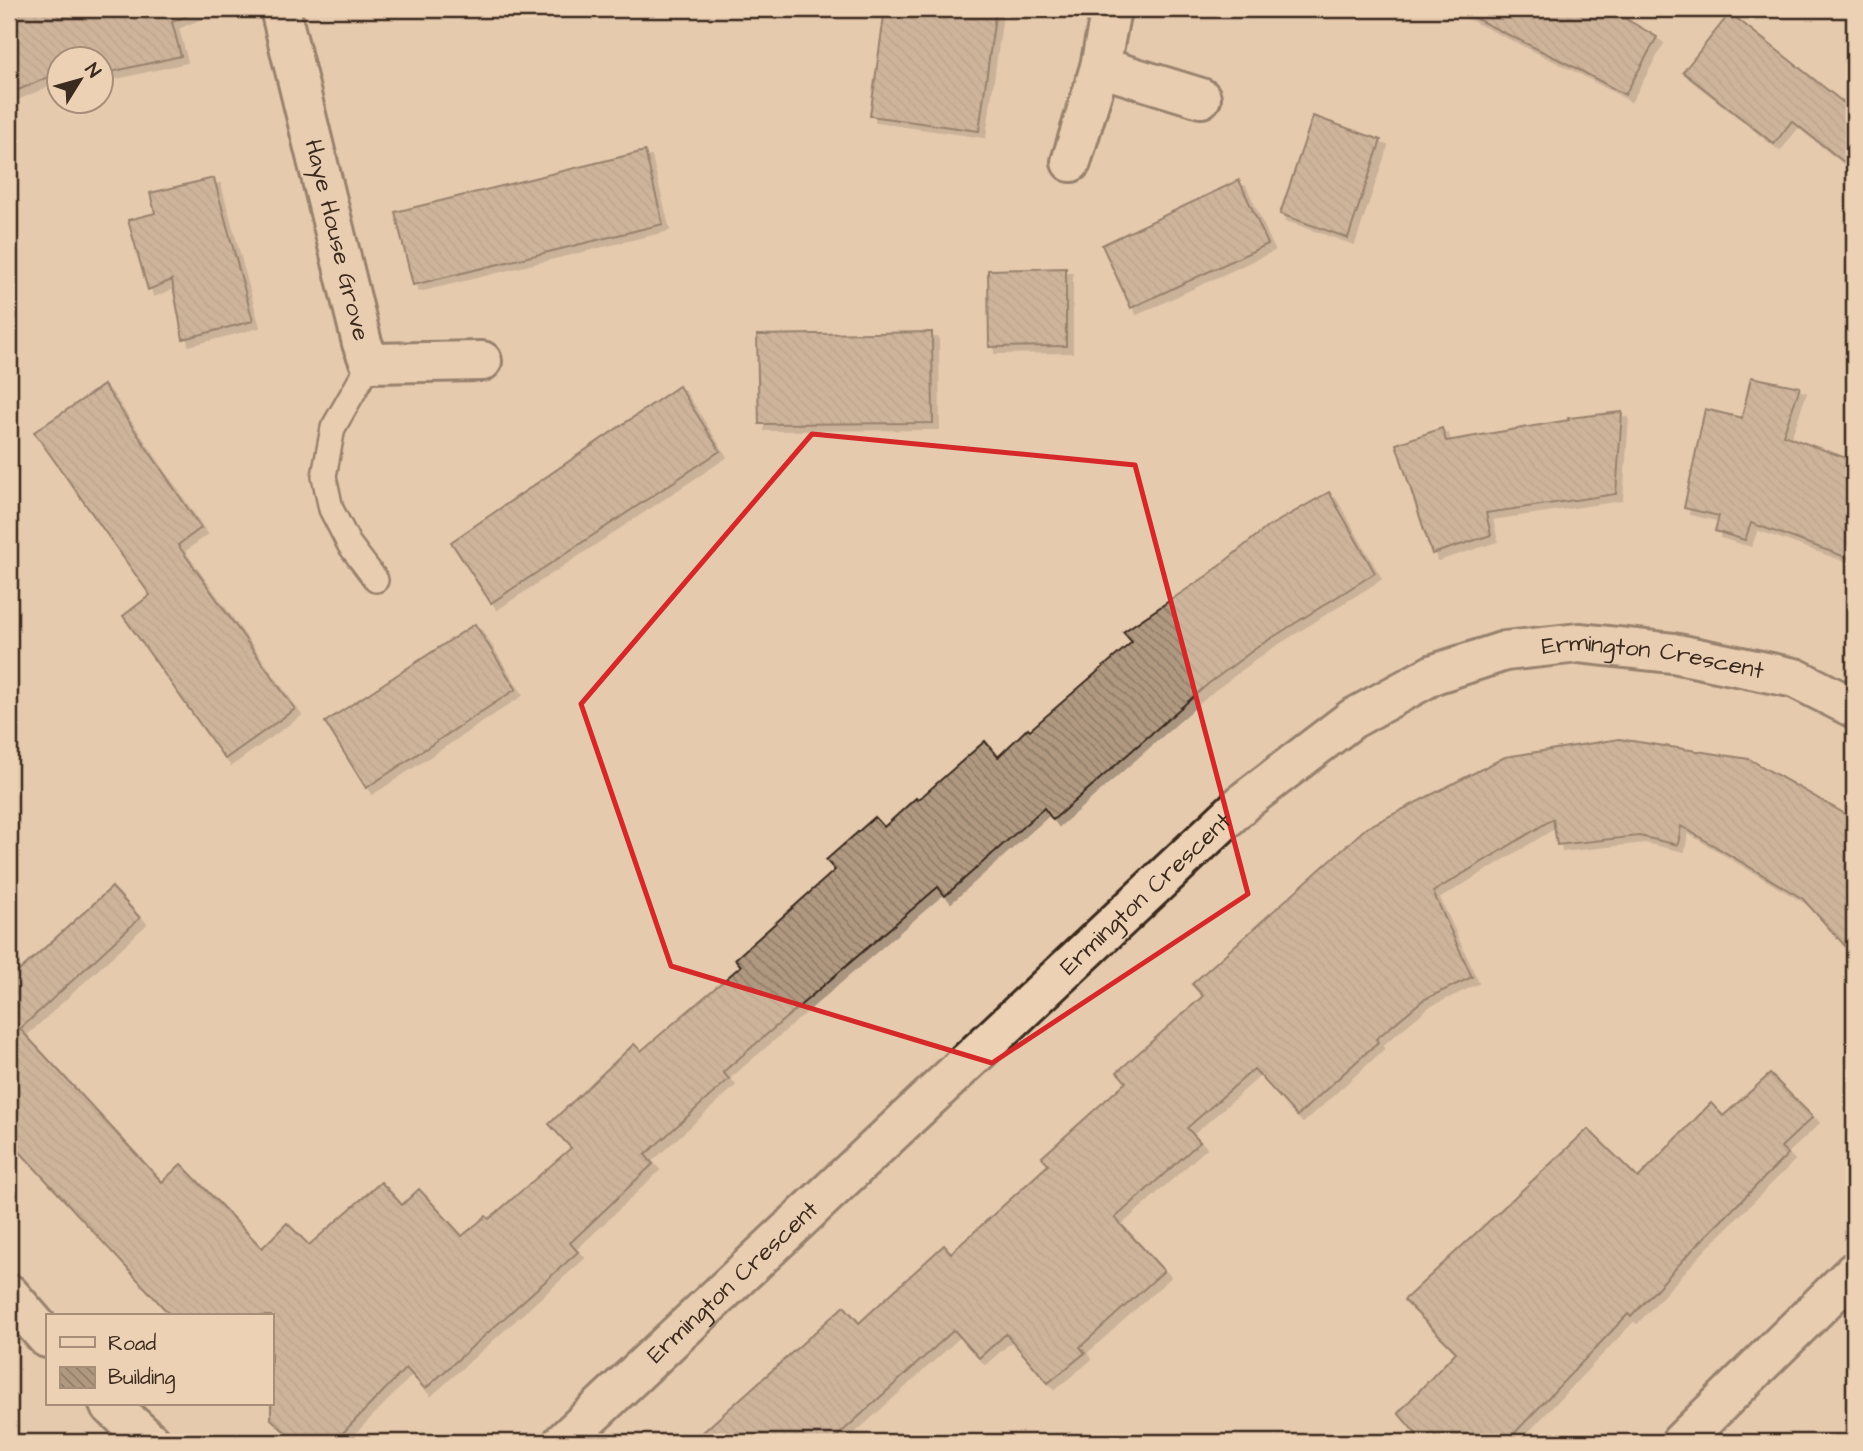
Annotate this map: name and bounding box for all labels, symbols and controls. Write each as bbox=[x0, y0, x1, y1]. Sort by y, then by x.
north arrow bbox=[46, 46, 116, 116]
text: N bbox=[78, 58, 107, 84]
street label: Haye House Grove bbox=[296, 136, 378, 344]
street label: Ermington Crescent bbox=[1540, 625, 1767, 688]
street label: Ermington Crescent bbox=[1053, 805, 1239, 983]
street label: Ermington Crescent bbox=[639, 1193, 826, 1372]
legend bbox=[46, 1314, 273, 1406]
text: Road bbox=[108, 1329, 156, 1358]
text: Building bbox=[108, 1363, 176, 1394]

